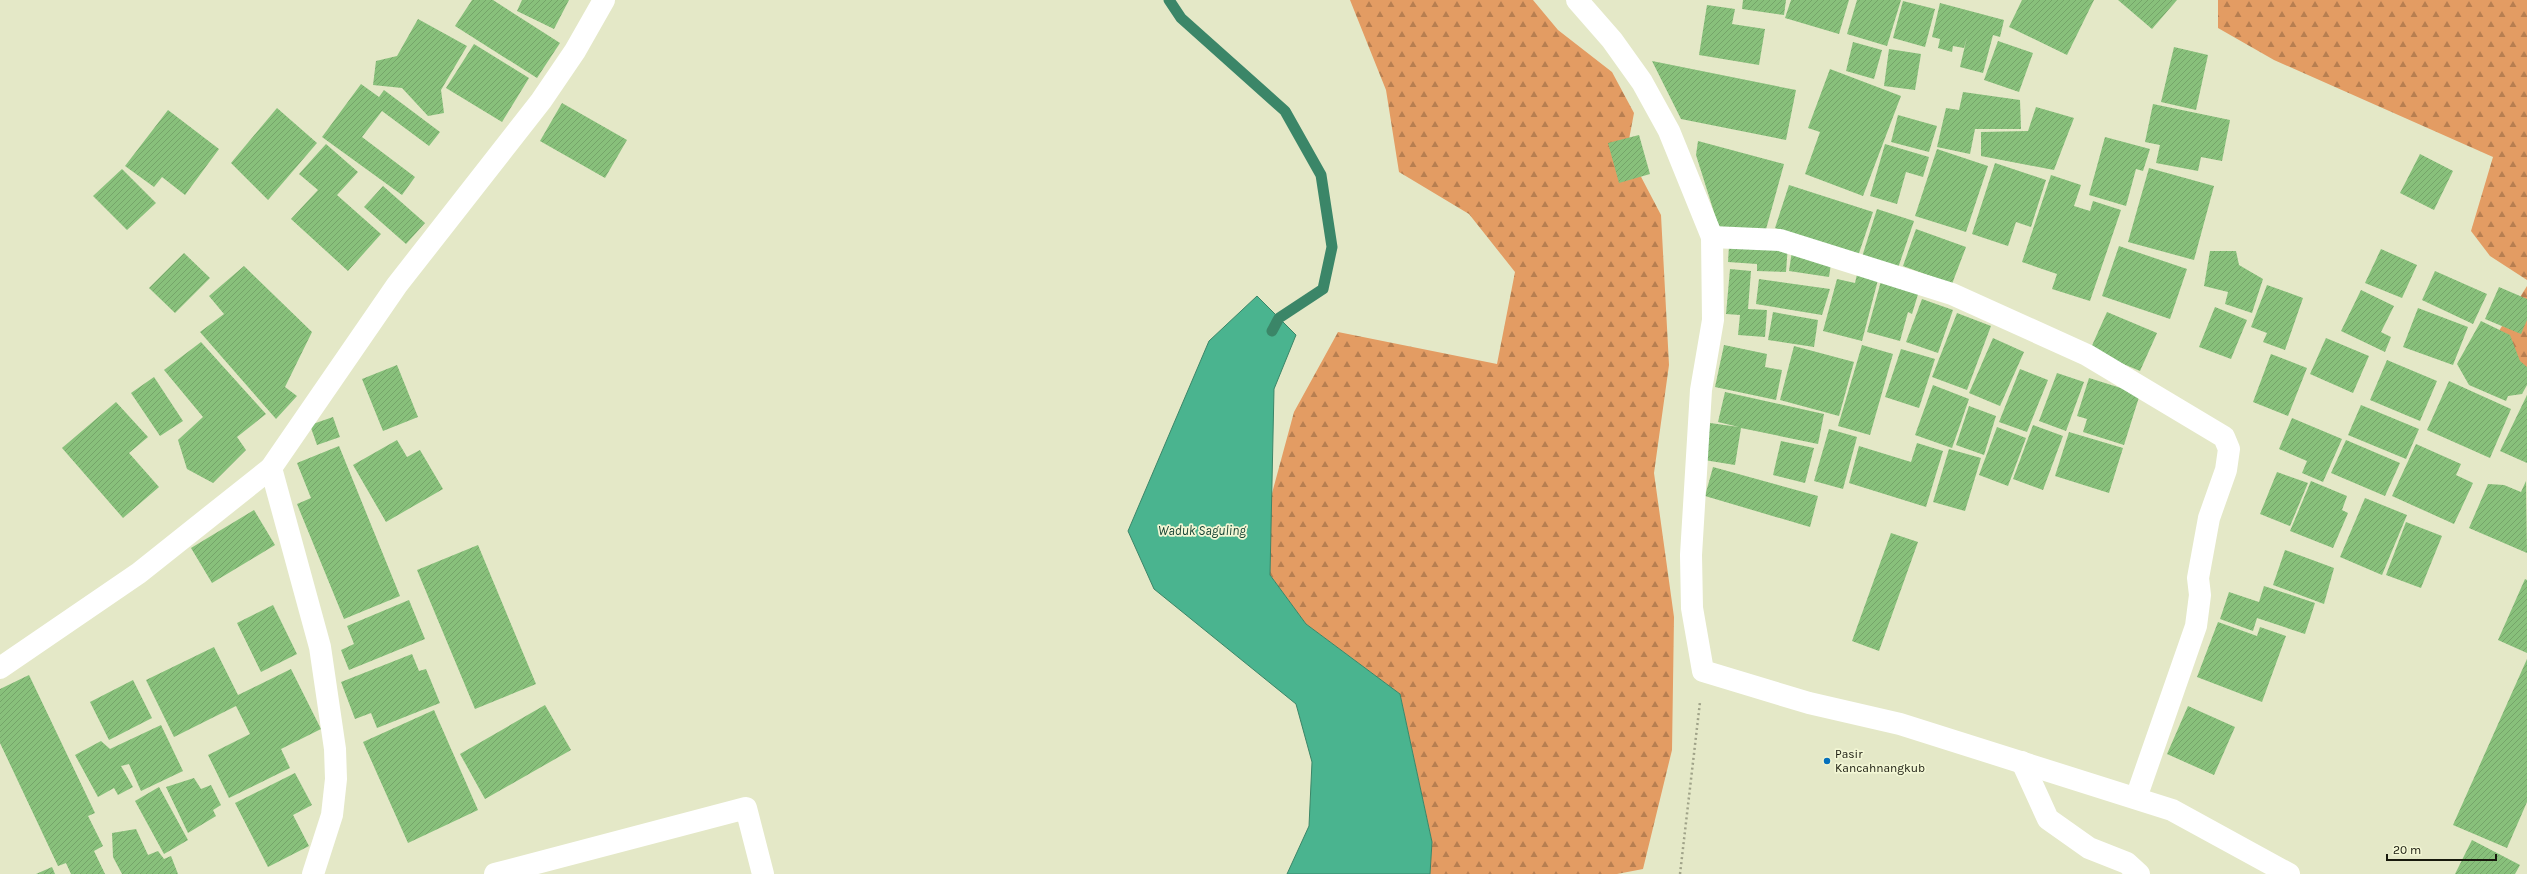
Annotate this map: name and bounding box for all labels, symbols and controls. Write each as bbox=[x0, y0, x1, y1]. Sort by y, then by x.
water label: Waduk Saguling bbox=[1158, 523, 1247, 538]
place label: Pasir Kancahnangkub bbox=[1835, 747, 1925, 775]
marker: Pasir Kancahnangkub bbox=[1822, 756, 1832, 766]
scale bar bbox=[2387, 836, 2496, 862]
text: 20 m bbox=[2393, 843, 2421, 857]

